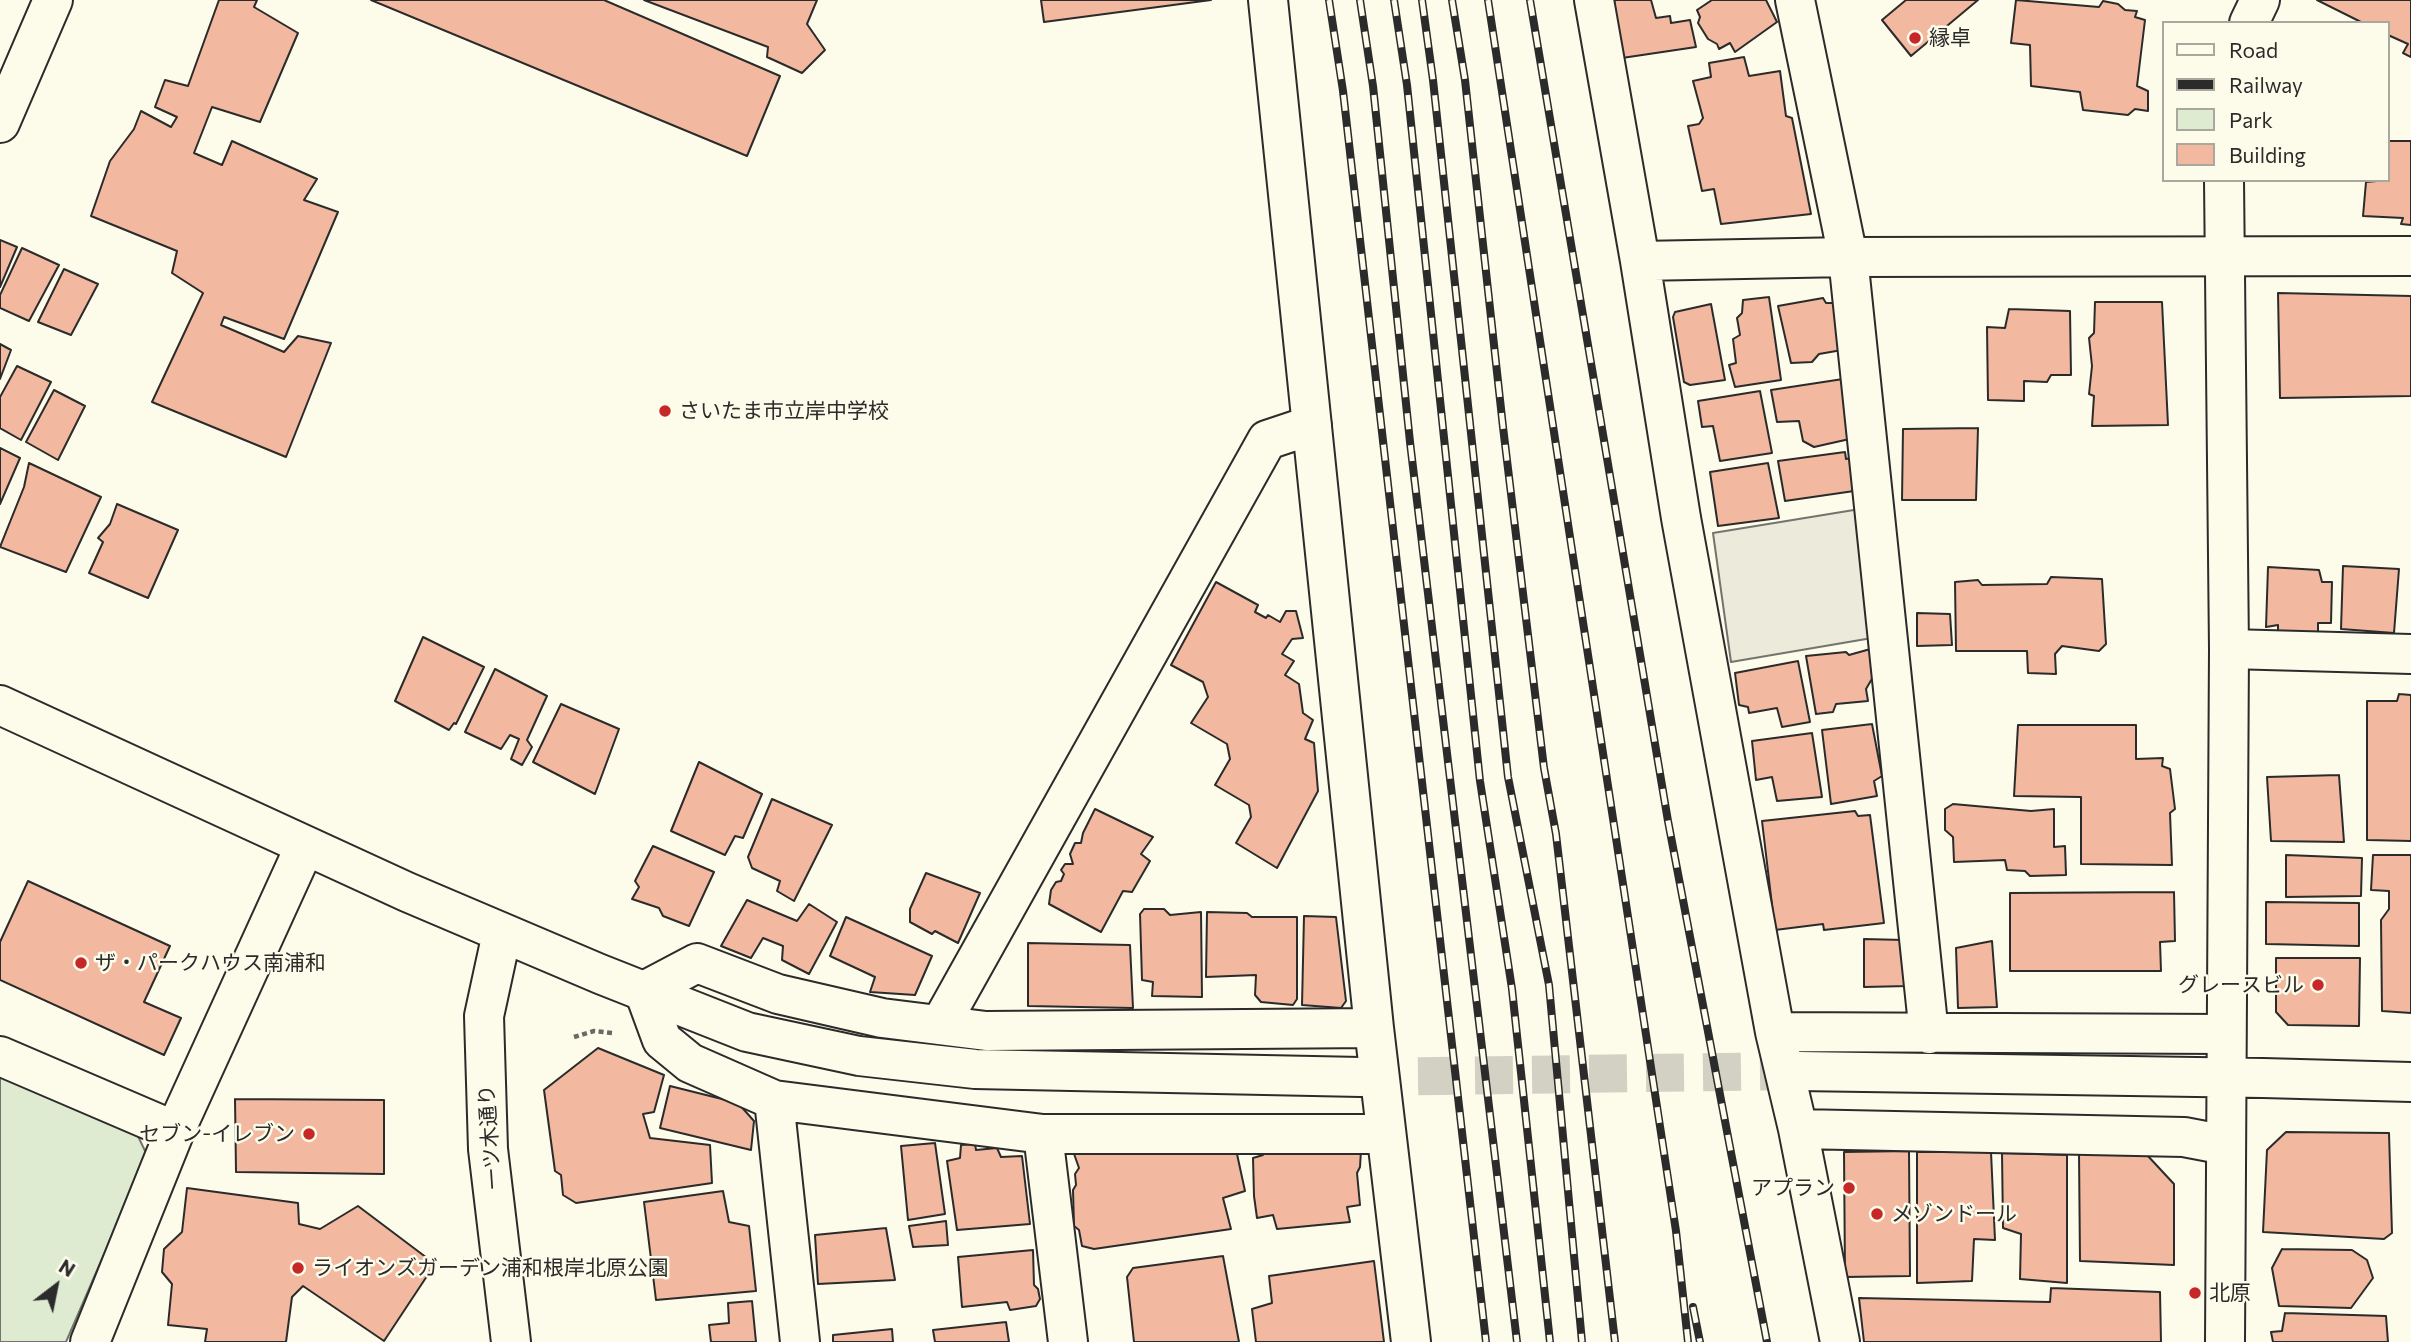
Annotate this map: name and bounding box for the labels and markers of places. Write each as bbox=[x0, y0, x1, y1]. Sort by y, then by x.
place label: 縁卓 bbox=[1929, 25, 1971, 51]
marker: 縁卓 bbox=[1907, 30, 1923, 46]
place label: さいたま市立岸中学校 bbox=[679, 398, 889, 424]
marker: さいたま市立岸中学校 bbox=[657, 403, 673, 419]
place label: ザ・パークハウス南浦和 bbox=[95, 950, 326, 976]
marker: ザ・パークハウス南浦和 bbox=[73, 955, 89, 971]
place label: グレースビル bbox=[2178, 972, 2304, 998]
marker: グレースビル bbox=[2310, 977, 2326, 993]
place label: セブン-イレブン bbox=[139, 1121, 295, 1147]
marker: セブン-イレブン bbox=[301, 1126, 317, 1142]
place label: アプラン bbox=[1751, 1175, 1835, 1201]
marker: アプラン bbox=[1841, 1180, 1857, 1196]
place label: メゾンドール bbox=[1891, 1201, 2017, 1227]
marker: メゾンドール bbox=[1869, 1206, 1885, 1222]
place label: ライオンズガーデン浦和根岸北原公園 bbox=[312, 1255, 669, 1281]
marker: ライオンズガーデン浦和根岸北原公園 bbox=[290, 1260, 306, 1276]
place label: 北原 bbox=[2209, 1280, 2251, 1306]
marker: 北原 bbox=[2187, 1285, 2203, 1301]

